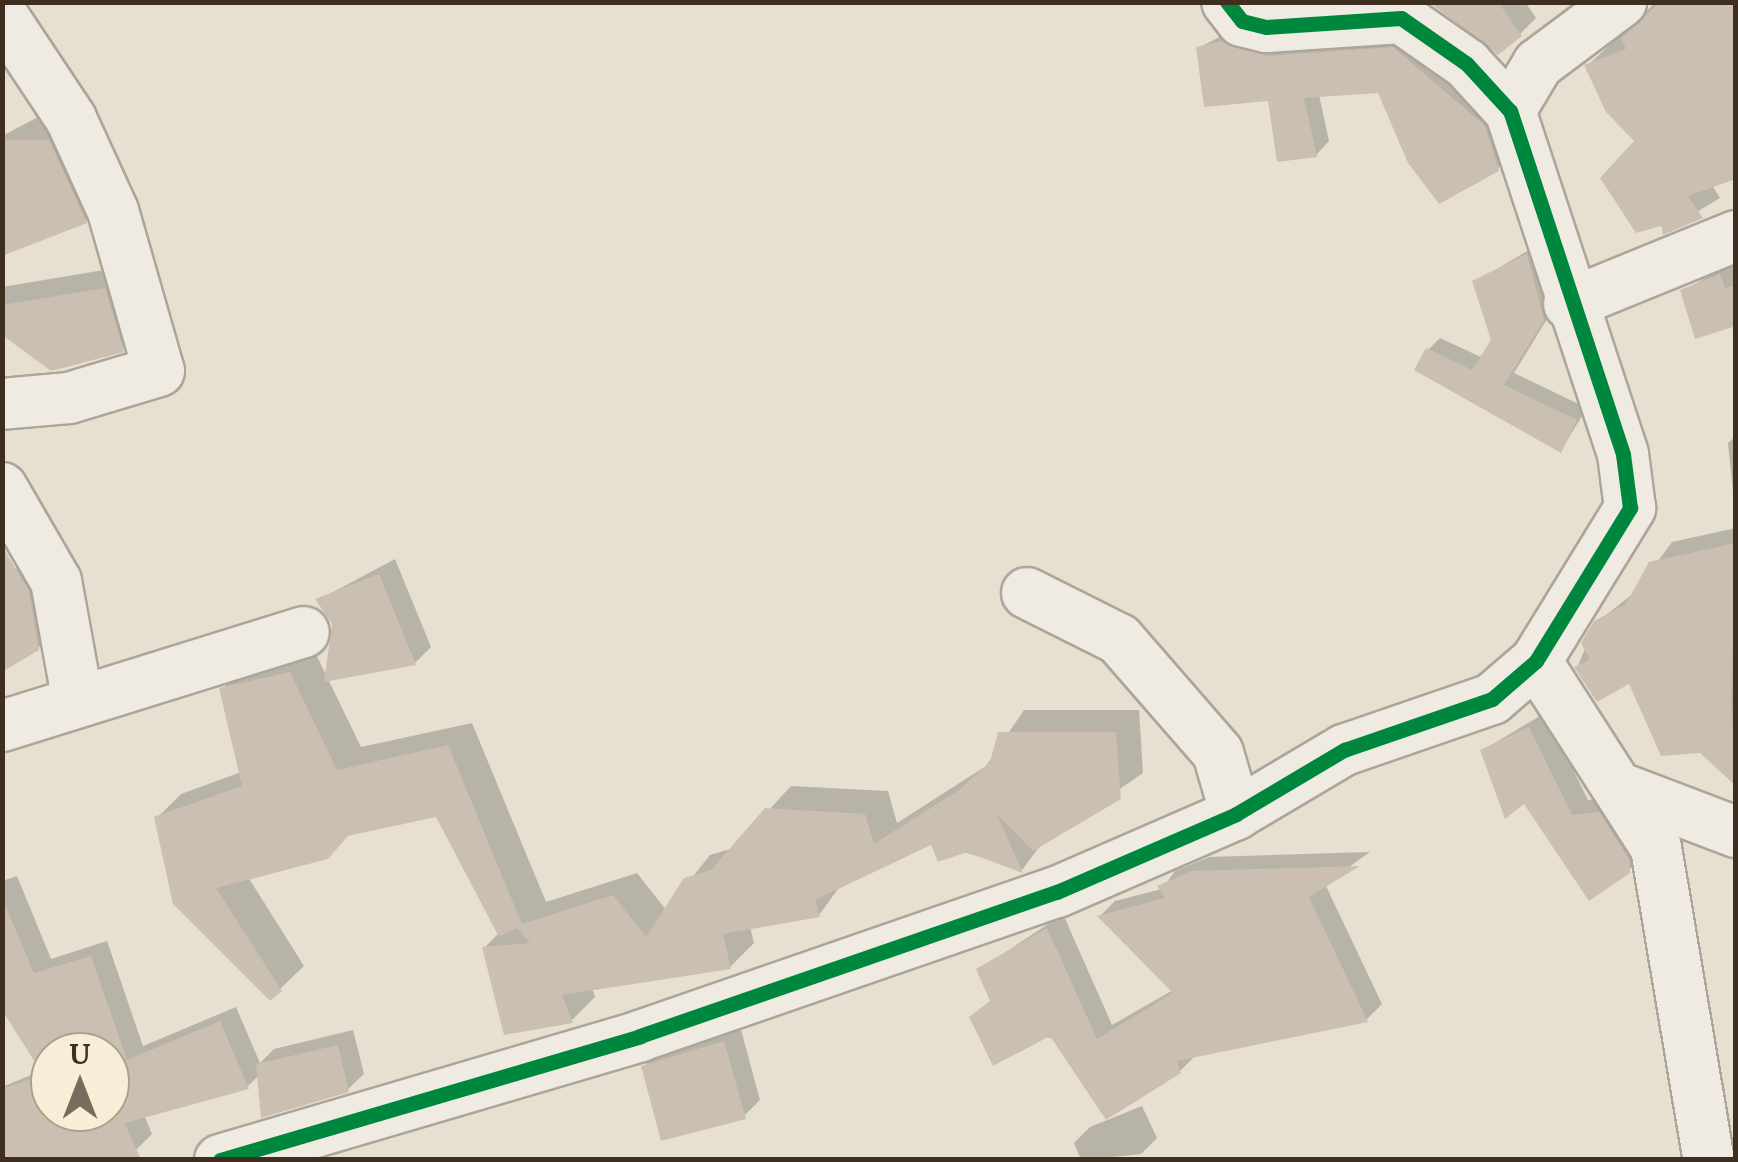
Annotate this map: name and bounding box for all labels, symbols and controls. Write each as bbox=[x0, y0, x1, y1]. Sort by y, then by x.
north arrow bbox=[30, 1032, 130, 1132]
text: U bbox=[69, 1036, 91, 1072]

